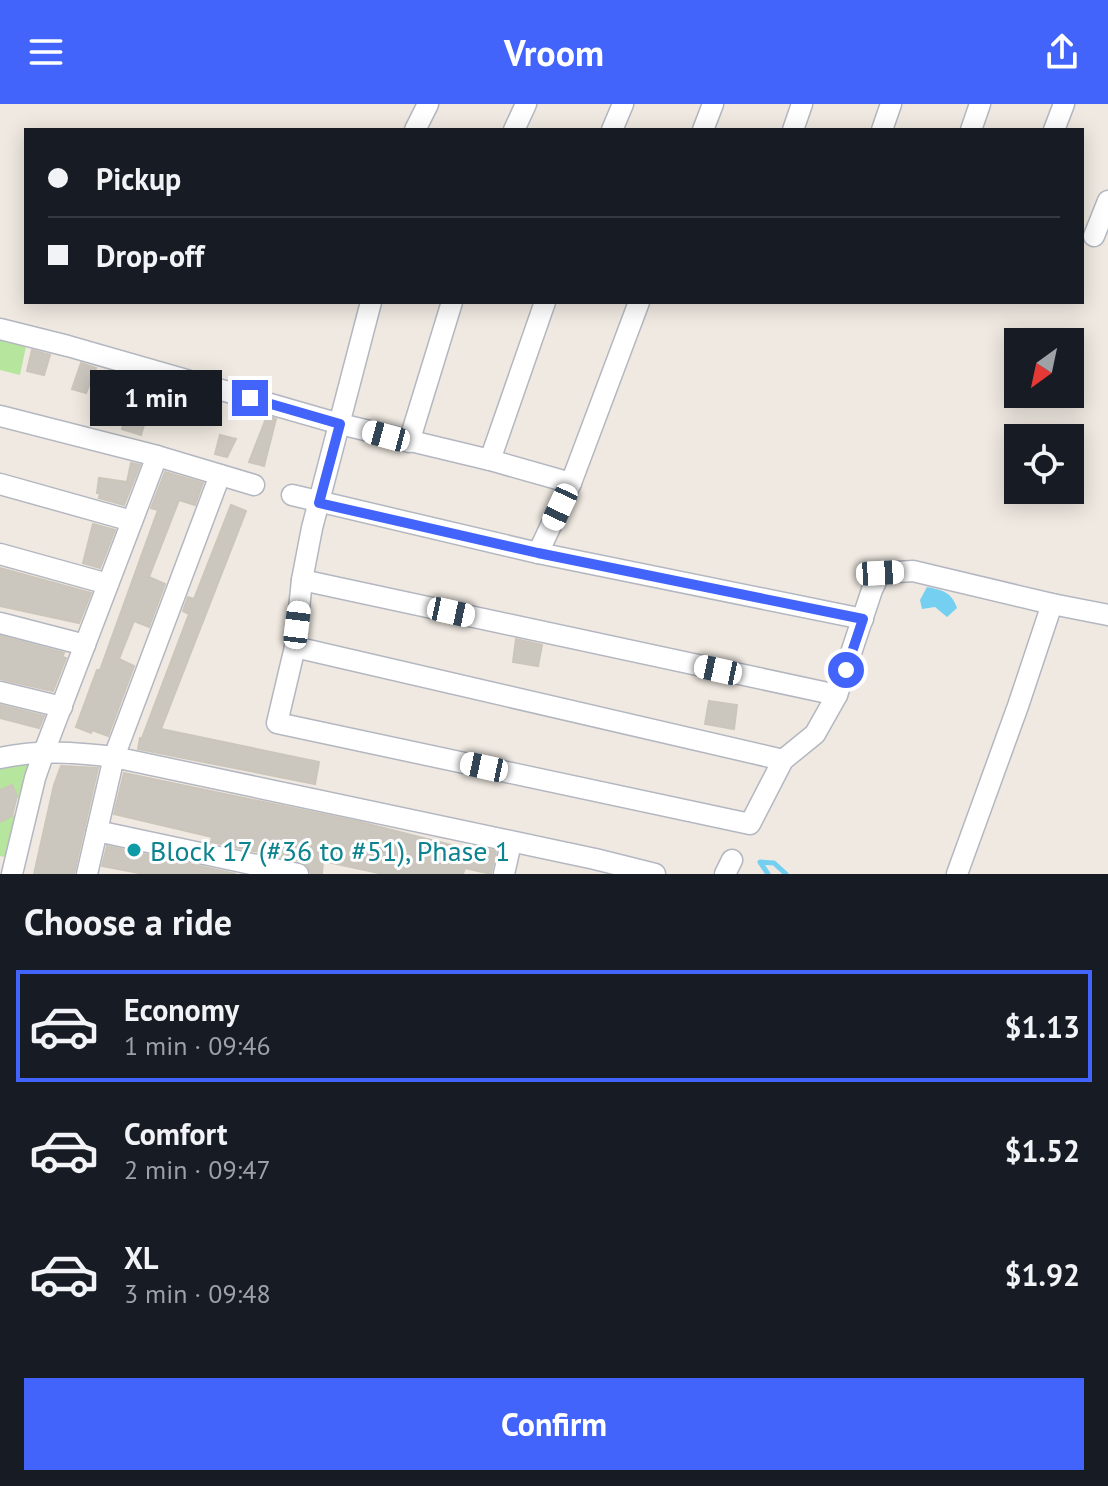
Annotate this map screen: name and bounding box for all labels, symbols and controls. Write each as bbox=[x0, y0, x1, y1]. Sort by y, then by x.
text: Vroom bbox=[504, 29, 604, 76]
icon: menu bbox=[24, 30, 68, 74]
icon: share bbox=[1040, 30, 1084, 74]
text: Pickup bbox=[96, 159, 181, 198]
text: Drop-off bbox=[96, 236, 204, 275]
north arrow bbox=[1004, 328, 1084, 408]
map controls bbox=[1004, 328, 1084, 504]
callout: 1 min bbox=[90, 370, 222, 426]
route end bbox=[232, 380, 268, 416]
text: 1 min bbox=[124, 381, 188, 414]
car bbox=[360, 418, 412, 454]
button: locate bbox=[1004, 424, 1084, 504]
car bbox=[539, 480, 581, 534]
car bbox=[855, 560, 905, 586]
car bbox=[425, 595, 477, 629]
car bbox=[282, 600, 312, 650]
route start bbox=[828, 652, 864, 688]
car bbox=[692, 653, 744, 687]
car bbox=[458, 750, 510, 784]
place label: Block 17 (#36 to #51), Phase 1 bbox=[150, 832, 510, 869]
marker: Block 17 (#36 to #51), Phase 1 bbox=[125, 841, 143, 859]
text: Choose a ride bbox=[24, 898, 232, 945]
icon: car bbox=[28, 990, 100, 1062]
text: Economy bbox=[124, 990, 239, 1029]
text: $1.13 bbox=[1005, 1007, 1080, 1046]
text: 1 min · 09:46 bbox=[124, 1029, 271, 1062]
icon: car bbox=[28, 1114, 100, 1186]
text: Comfort bbox=[124, 1114, 227, 1153]
text: $1.52 bbox=[1005, 1131, 1080, 1170]
text: 2 min · 09:47 bbox=[124, 1153, 271, 1186]
icon: car bbox=[28, 1238, 100, 1310]
text: XL bbox=[124, 1238, 158, 1277]
text: $1.92 bbox=[1005, 1255, 1080, 1294]
text: 3 min · 09:48 bbox=[124, 1277, 271, 1310]
button: Confirm bbox=[24, 1378, 1084, 1470]

